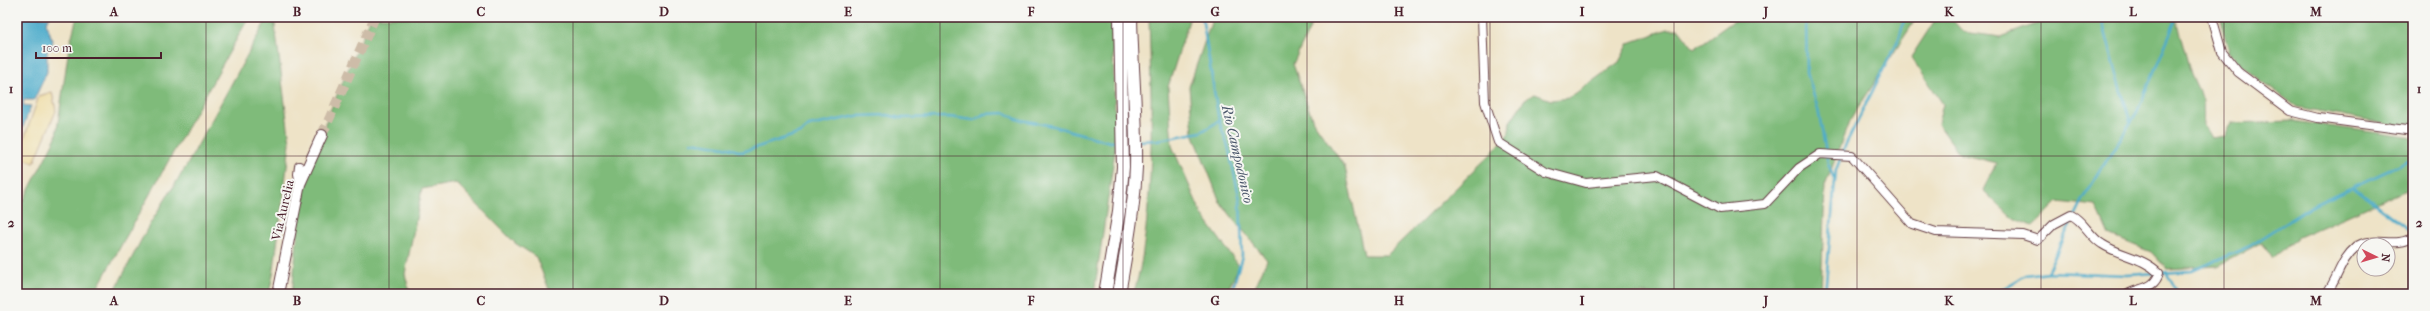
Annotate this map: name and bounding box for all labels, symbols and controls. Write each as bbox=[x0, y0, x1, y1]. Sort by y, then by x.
text: A bbox=[109, 4, 119, 19]
text: B bbox=[293, 4, 302, 19]
text: C bbox=[477, 4, 486, 19]
text: D bbox=[659, 4, 669, 19]
text: E bbox=[844, 4, 852, 19]
text: F bbox=[1027, 4, 1035, 19]
text: G bbox=[1210, 4, 1220, 19]
text: H bbox=[1394, 4, 1405, 19]
text: I bbox=[1579, 4, 1585, 19]
text: J bbox=[1762, 4, 1769, 20]
text: K bbox=[1944, 4, 1955, 19]
text: L bbox=[2129, 4, 2138, 19]
text: M bbox=[2309, 4, 2322, 19]
scale bar bbox=[36, 34, 161, 60]
text: 100 m bbox=[42, 41, 72, 55]
text: 1 bbox=[9, 81, 14, 96]
text: 1 bbox=[2417, 81, 2422, 96]
water label: Rio Campodonico bbox=[1218, 102, 1257, 205]
street label: Via Aurelia bbox=[268, 177, 297, 243]
text: 2 bbox=[8, 215, 15, 230]
text: 2 bbox=[2416, 215, 2423, 230]
north arrow bbox=[2356, 237, 2396, 277]
text: N bbox=[2379, 253, 2392, 263]
text: A bbox=[109, 293, 119, 308]
text: B bbox=[293, 293, 302, 308]
text: C bbox=[477, 293, 486, 308]
text: D bbox=[659, 293, 669, 308]
text: E bbox=[844, 293, 852, 308]
text: F bbox=[1027, 293, 1035, 308]
text: G bbox=[1210, 293, 1220, 308]
text: H bbox=[1394, 293, 1405, 308]
text: I bbox=[1579, 293, 1585, 308]
text: J bbox=[1762, 293, 1769, 309]
text: K bbox=[1944, 293, 1955, 308]
text: L bbox=[2129, 293, 2138, 308]
text: M bbox=[2309, 293, 2322, 308]

